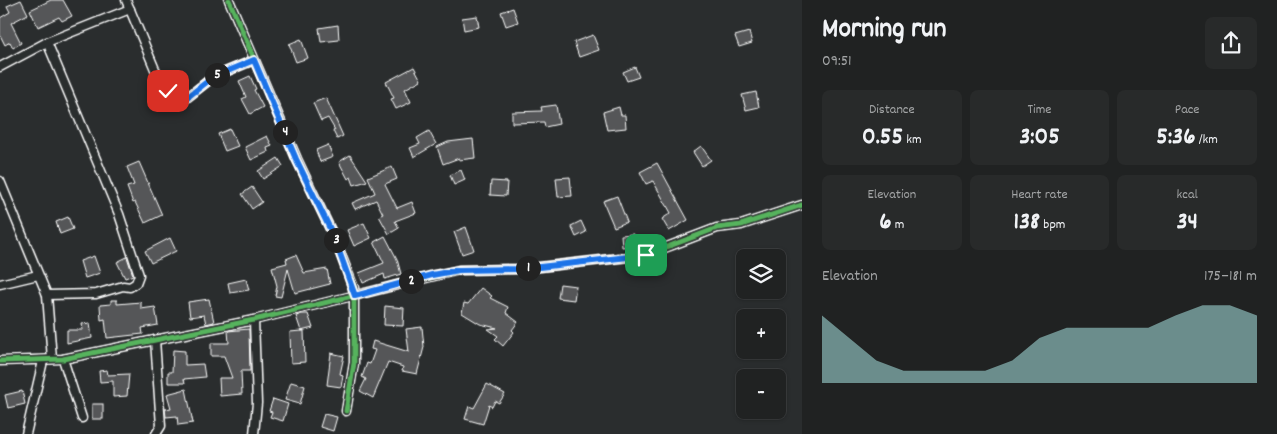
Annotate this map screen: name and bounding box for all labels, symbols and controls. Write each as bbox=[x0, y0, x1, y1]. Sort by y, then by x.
text: Morning run bbox=[822, 11, 946, 51]
button: share bbox=[1205, 17, 1257, 69]
text: 09:51 bbox=[822, 50, 852, 73]
pin: 5 bbox=[204, 62, 230, 88]
text: 5 bbox=[214, 65, 221, 85]
pin bbox=[147, 70, 189, 112]
icon: check bbox=[154, 77, 182, 105]
text: Distance bbox=[869, 100, 915, 120]
text: Time bbox=[1028, 100, 1051, 120]
text: Pace bbox=[1175, 100, 1200, 120]
pin: 4 bbox=[272, 120, 298, 144]
text: 0.55 bbox=[862, 120, 903, 156]
text: 3:05 bbox=[1019, 120, 1060, 156]
text: 5:36 bbox=[1156, 120, 1195, 156]
text: 4 bbox=[283, 122, 288, 142]
text: km bbox=[903, 130, 922, 150]
text: /km bbox=[1195, 130, 1218, 150]
text: Elevation bbox=[867, 185, 916, 205]
text: Heart rate bbox=[1011, 185, 1068, 205]
text: kcal bbox=[1177, 185, 1198, 205]
text: 6 bbox=[879, 205, 892, 241]
text: 138 bbox=[1014, 205, 1040, 241]
text: 34 bbox=[1176, 205, 1198, 241]
text: m bbox=[892, 215, 904, 235]
text: bpm bbox=[1040, 215, 1065, 235]
pin: 3 bbox=[324, 228, 348, 252]
text: 3 bbox=[333, 230, 340, 250]
pin bbox=[625, 234, 667, 276]
icon: arrive bbox=[632, 241, 660, 269]
map controls bbox=[736, 249, 786, 419]
button: layers bbox=[736, 249, 786, 299]
pin: 1 bbox=[516, 256, 540, 280]
text: 1 bbox=[527, 258, 530, 278]
text: Elevation bbox=[822, 265, 878, 288]
text: 175–181 m bbox=[1204, 265, 1257, 288]
pin: 2 bbox=[398, 268, 424, 294]
text: 2 bbox=[408, 271, 415, 291]
button: + bbox=[736, 309, 786, 359]
button: − bbox=[736, 369, 786, 419]

